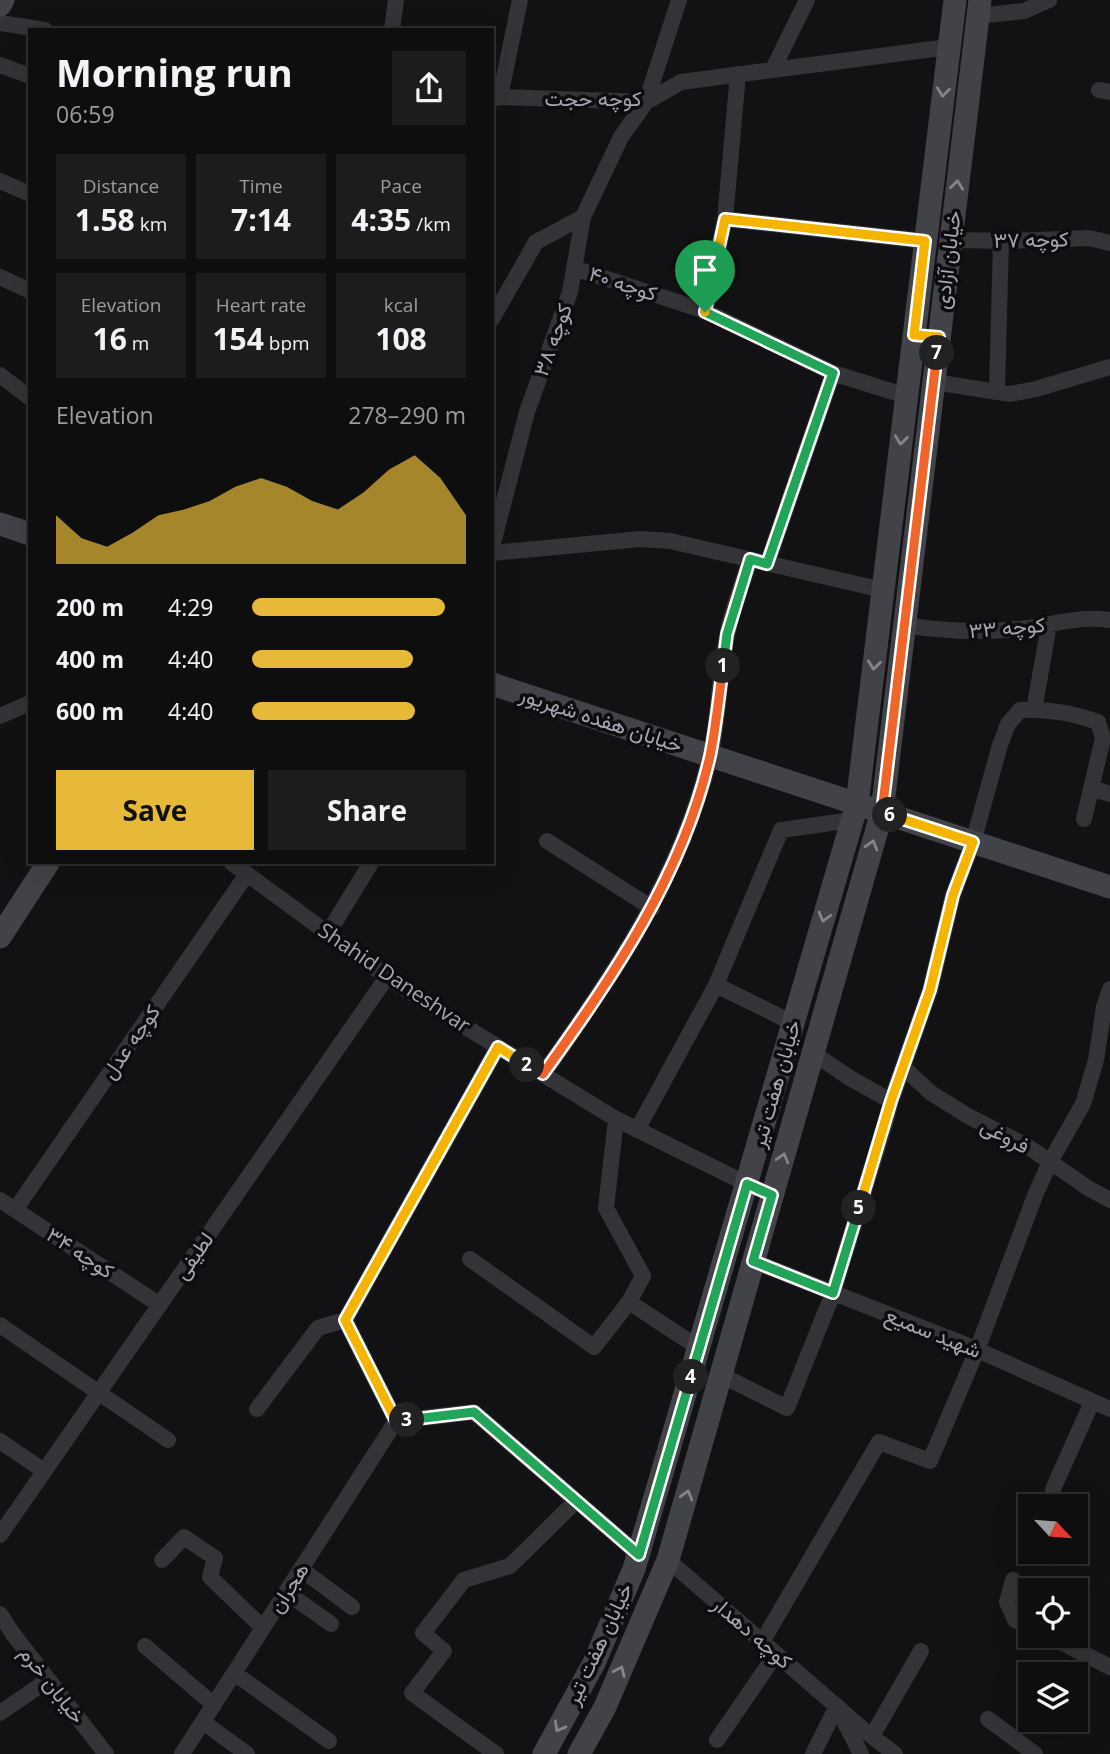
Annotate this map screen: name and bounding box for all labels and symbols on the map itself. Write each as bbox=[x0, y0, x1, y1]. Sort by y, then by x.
street label: کوچه حجت bbox=[545, 84, 641, 113]
one-way arrow bbox=[936, 86, 951, 98]
one-way arrow bbox=[950, 179, 965, 191]
street label: خیابان آزادی bbox=[927, 209, 967, 311]
street label: کوچه ۳۷ bbox=[993, 224, 1069, 255]
pin bbox=[675, 240, 735, 312]
street label: کوچه ۴۰ bbox=[585, 259, 661, 308]
street label: کوچه ۳۸ bbox=[526, 299, 579, 380]
pin: 7 bbox=[920, 336, 954, 370]
one-way arrow bbox=[894, 434, 909, 445]
street label: کوچه ۳۳ bbox=[967, 610, 1046, 645]
pin: 1 bbox=[706, 648, 740, 684]
one-way arrow bbox=[866, 660, 881, 671]
street label: خیابان هفده شهریور bbox=[516, 679, 686, 759]
pin: 6 bbox=[872, 798, 908, 832]
one-way arrow bbox=[864, 839, 879, 851]
one-way arrow bbox=[818, 910, 833, 922]
street label: Shahid Daneshvar bbox=[313, 916, 476, 1039]
street label: کوچه عدل bbox=[94, 999, 167, 1085]
street label: خیابان هفت تیر bbox=[743, 1017, 807, 1152]
pin: 2 bbox=[510, 1048, 544, 1082]
street label: فروغی bbox=[976, 1111, 1035, 1160]
one-way arrow bbox=[774, 1152, 789, 1164]
pin: 5 bbox=[842, 1190, 876, 1226]
street label: کوچه ۳۴ bbox=[41, 1220, 120, 1285]
street label: لطیفی bbox=[167, 1226, 220, 1285]
street label: شهید سمیع bbox=[881, 1300, 986, 1365]
pin: 4 bbox=[674, 1360, 708, 1394]
pin: 3 bbox=[390, 1402, 424, 1438]
one-way arrow bbox=[678, 1489, 693, 1501]
north arrow bbox=[1018, 1494, 1088, 1564]
street label: هجران bbox=[262, 1557, 315, 1618]
street label: خیابان هفت تیر bbox=[557, 1578, 639, 1710]
street label: کوچه دهدار bbox=[705, 1589, 798, 1675]
street label: خیابان خرم bbox=[13, 1640, 92, 1730]
one-way arrow bbox=[612, 1666, 626, 1678]
one-way arrow bbox=[554, 1720, 567, 1732]

